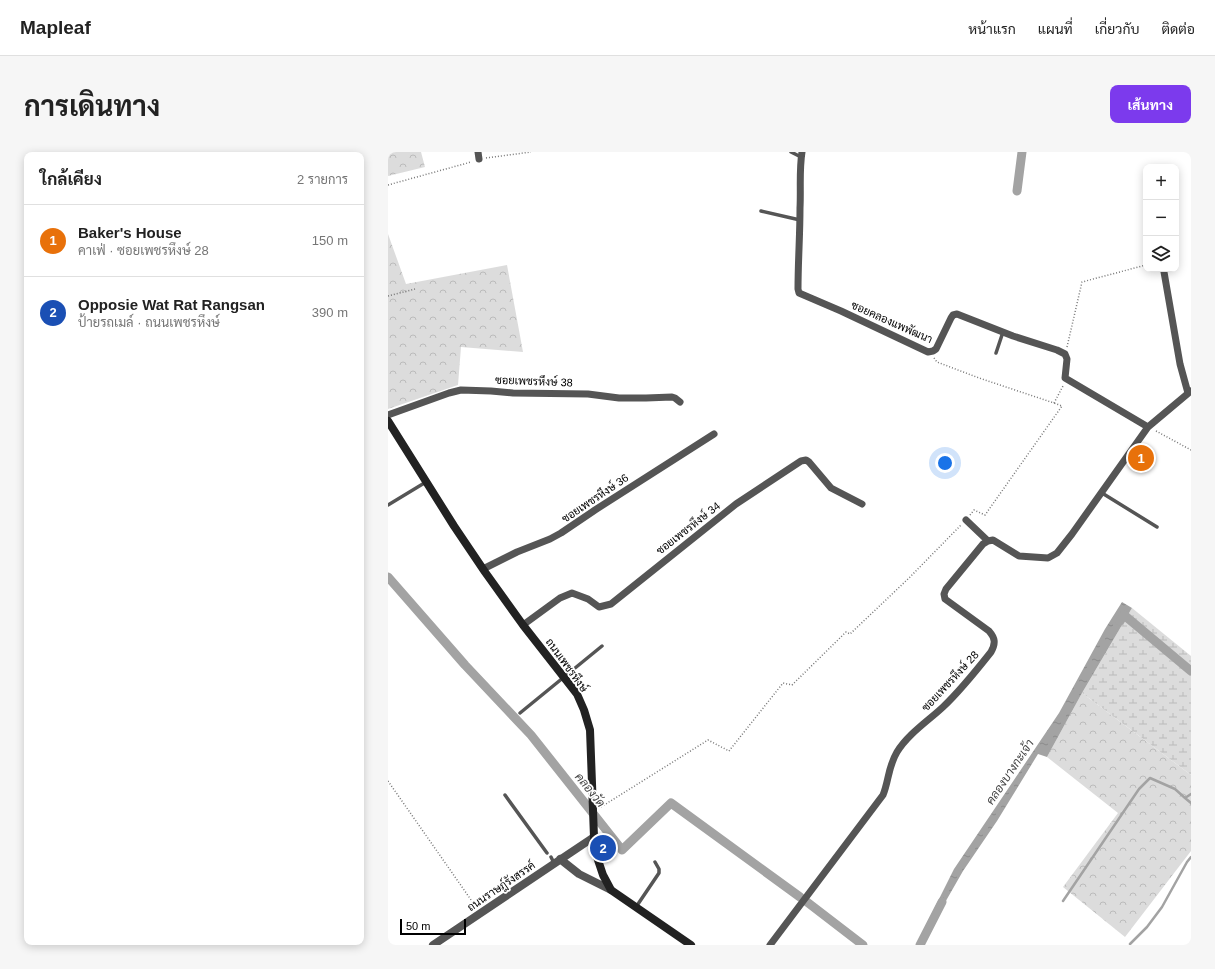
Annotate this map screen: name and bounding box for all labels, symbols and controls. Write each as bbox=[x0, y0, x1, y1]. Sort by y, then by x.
text: Mapleaf bbox=[20, 17, 91, 38]
text: หน้าแรก bbox=[968, 21, 1016, 37]
text: แผนที่ bbox=[1038, 21, 1073, 37]
text: เกี่ยวกับ bbox=[1095, 21, 1139, 37]
text: ติดต่อ bbox=[1161, 21, 1195, 37]
button: เส้นทาง bbox=[1110, 85, 1191, 123]
text: การเดินทาง bbox=[24, 91, 160, 122]
map controls bbox=[1143, 164, 1179, 272]
button: + bbox=[1143, 164, 1179, 200]
text: ใกล้เคียง bbox=[40, 170, 102, 189]
text: 2 รายการ bbox=[297, 172, 348, 187]
button: − bbox=[1143, 200, 1179, 236]
text: Baker's House bbox=[78, 224, 182, 241]
text: 1 bbox=[49, 233, 57, 248]
text: 150 m bbox=[312, 233, 348, 248]
button: layers bbox=[1143, 236, 1179, 272]
text: คาเฟ่ · ซอยเพชรหึงษ์ 28 bbox=[78, 243, 209, 258]
text: Opposie Wat Rat Rangsan bbox=[78, 296, 265, 313]
street label: ซอยคลองแพพัฒนา bbox=[850, 298, 935, 345]
text: 2 bbox=[49, 305, 57, 320]
text: 390 m bbox=[312, 305, 348, 320]
text: ป้ายรถเมล์ · ถนนเพชรหึงษ์ bbox=[78, 315, 220, 330]
street label: ซอยเพชรหึงษ์ 38 bbox=[495, 372, 573, 388]
pin: 1 bbox=[1128, 443, 1154, 473]
your location bbox=[935, 453, 955, 473]
street label: ซอยเพชรหึงษ์ 36 bbox=[558, 470, 631, 525]
street label: ซอยเพชรหึงษ์ 34 bbox=[653, 498, 722, 557]
street label: ถนนเพชรหึงษ์ bbox=[544, 635, 592, 695]
street label: ซอยเพชรหึงษ์ 28 bbox=[918, 647, 981, 713]
water label: คลองบางกะเจ้า bbox=[983, 737, 1037, 807]
water label: คลองวัด bbox=[572, 770, 608, 810]
pin: 2 bbox=[590, 833, 616, 863]
street label: ถนนราษฎ์รังสรรค์ bbox=[464, 857, 538, 915]
scale bar bbox=[400, 917, 466, 936]
text: 50 m bbox=[406, 920, 430, 932]

